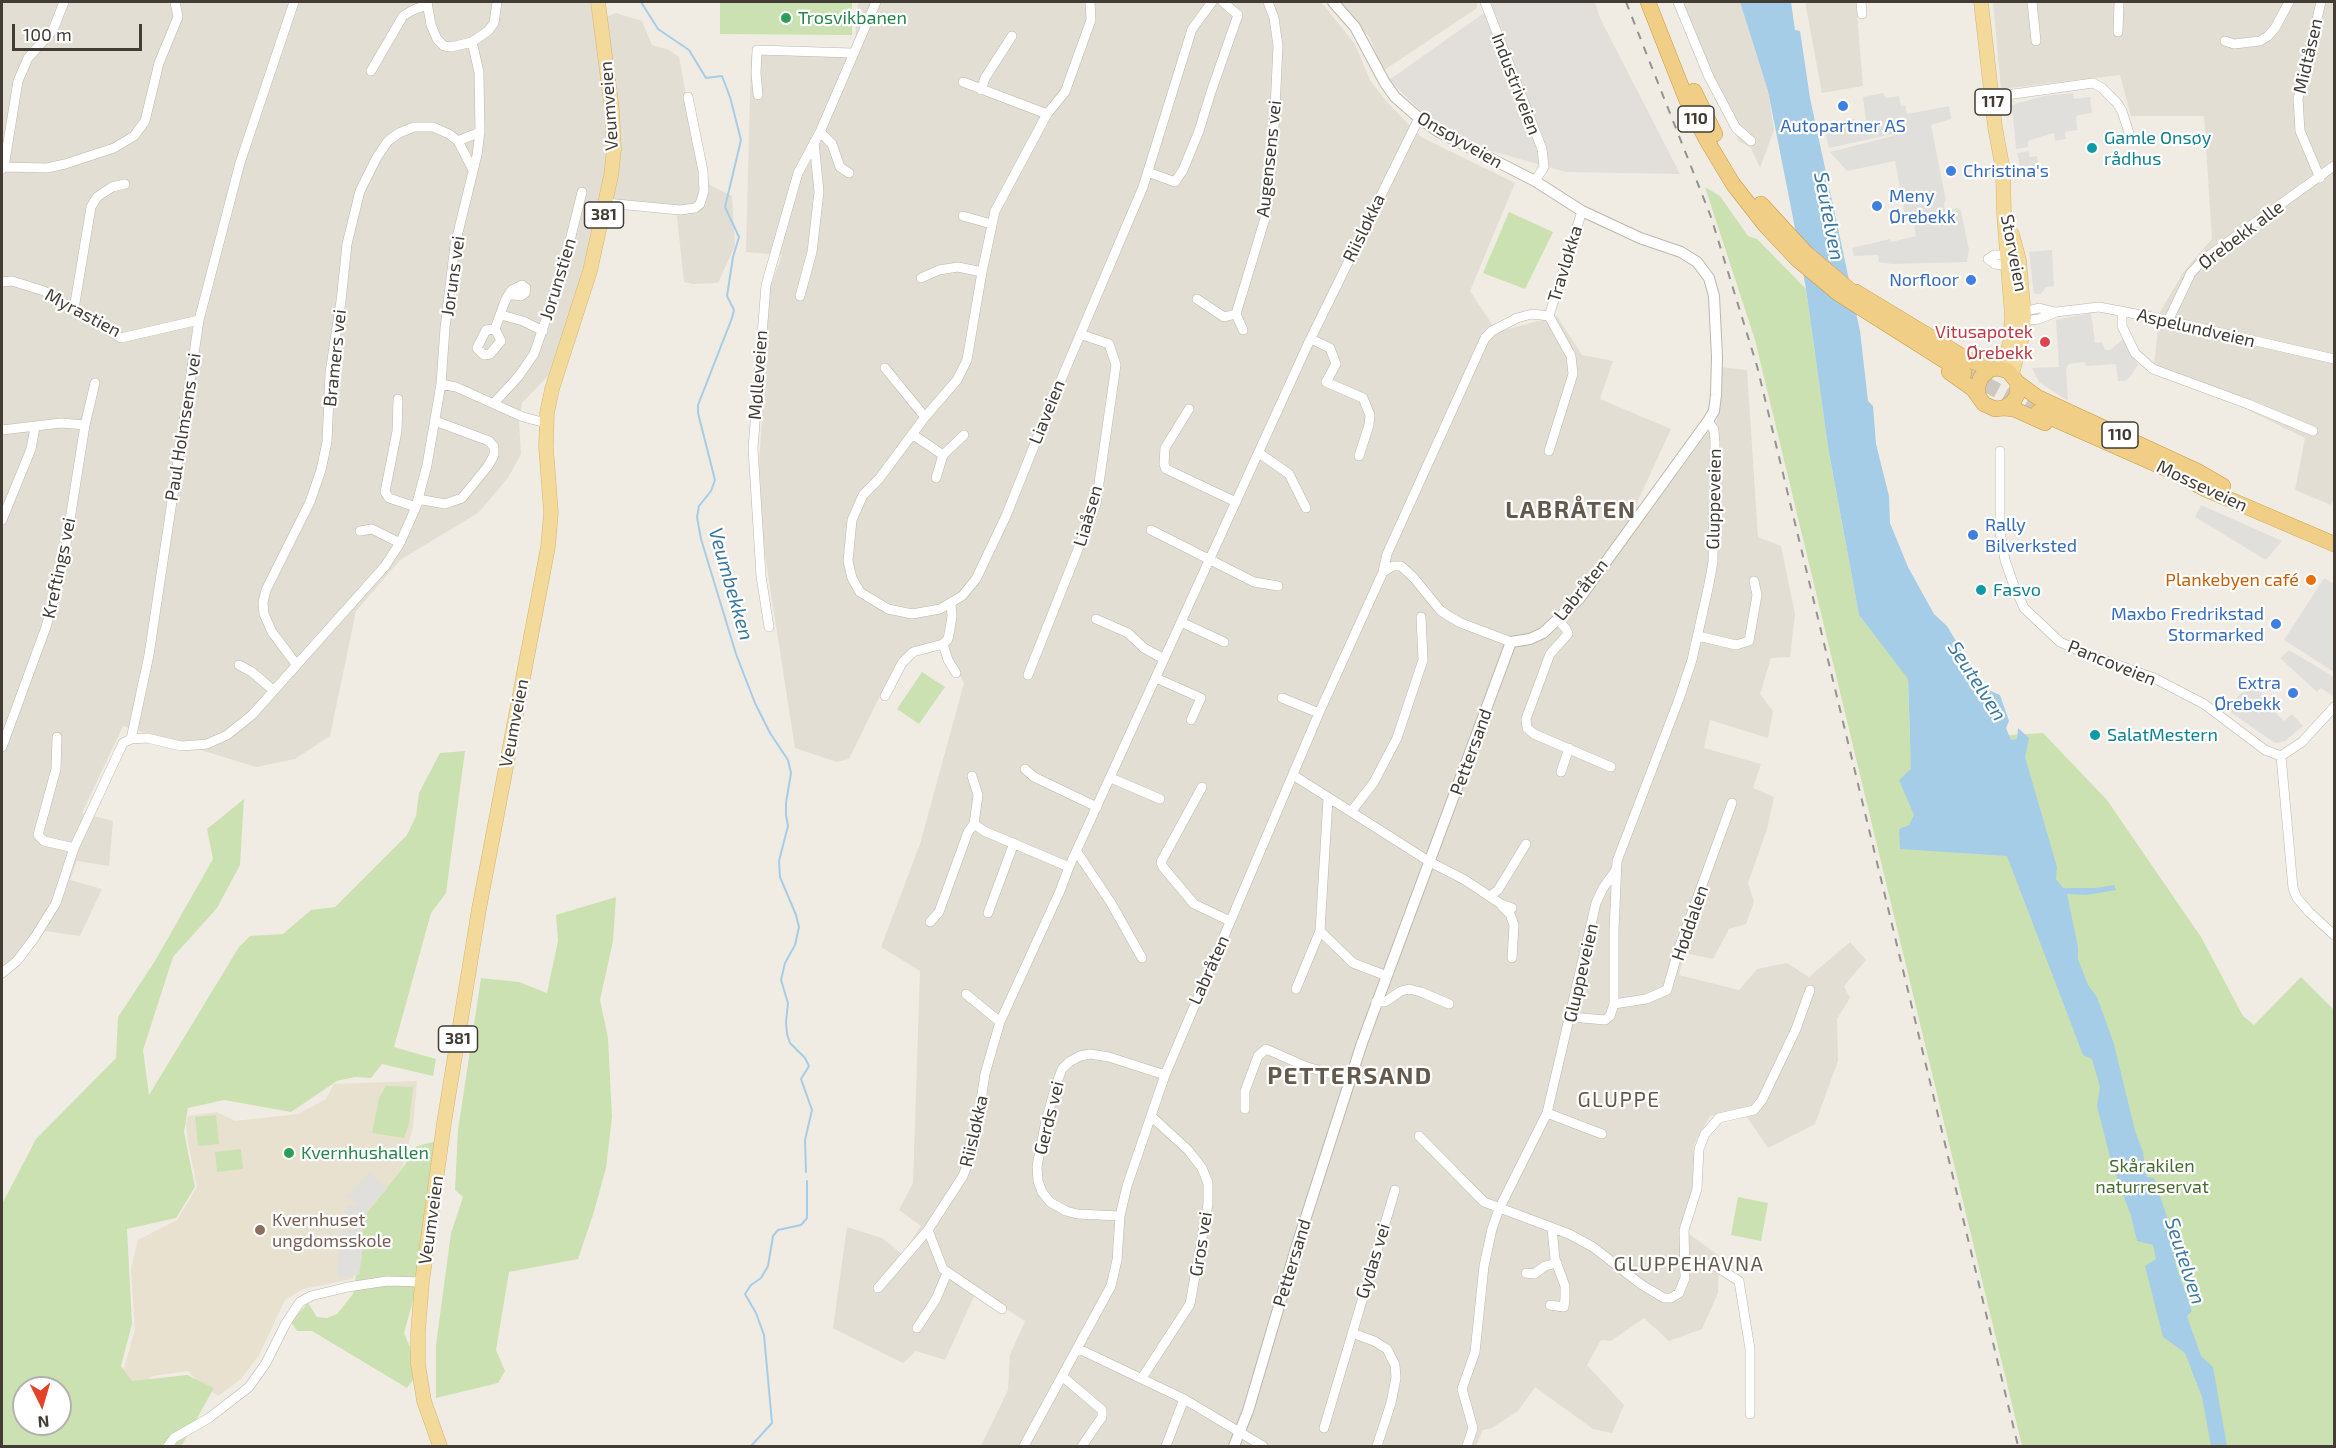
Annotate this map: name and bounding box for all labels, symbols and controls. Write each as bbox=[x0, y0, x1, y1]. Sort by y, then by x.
place label: Trosvikbanen bbox=[798, 7, 907, 29]
marker: Trosvikbanen bbox=[779, 11, 793, 25]
scale bar bbox=[15, 12, 146, 50]
street label: Midtåsen bbox=[2289, 16, 2327, 96]
text: 100 m bbox=[23, 23, 72, 45]
street label: Industriveien bbox=[1487, 30, 1545, 138]
street label: Veumveien bbox=[595, 61, 623, 151]
road number: 117 bbox=[1975, 89, 2011, 115]
street label: Augensens vei bbox=[1252, 99, 1286, 219]
marker: Autopartner AS bbox=[1836, 99, 1850, 113]
road number: 110 bbox=[1678, 106, 1714, 132]
street label: Onsøyveien bbox=[1413, 107, 1507, 173]
place label: Autopartner AS bbox=[1780, 115, 1906, 137]
place label: Gamle Onsøy rådhus bbox=[2104, 127, 2211, 170]
marker: Gamle Onsøy rådhus bbox=[2085, 141, 2099, 155]
place label: Christina's bbox=[1963, 160, 2049, 182]
marker: Christina's bbox=[1944, 164, 1958, 178]
water label: Seutelven bbox=[1809, 170, 1849, 262]
place label: Meny Ørebekk bbox=[1889, 185, 1956, 228]
street label: Riisløkka bbox=[1338, 190, 1390, 266]
street label: Ørebekk alle bbox=[2194, 196, 2288, 274]
marker: Meny Ørebekk bbox=[1870, 199, 1884, 213]
road number: 381 bbox=[584, 202, 624, 228]
street label: Storveien bbox=[1996, 213, 2032, 293]
street label: Travløkka bbox=[1543, 223, 1587, 305]
street label: Joruns vei bbox=[437, 234, 469, 318]
street label: Jorunstien bbox=[535, 235, 581, 323]
place label: Norfloor bbox=[1889, 269, 1959, 291]
marker: Norfloor bbox=[1964, 273, 1978, 287]
street label: Myrastien bbox=[41, 284, 125, 342]
street label: Aspelundveien bbox=[2135, 304, 2257, 352]
street label: Bramers vei bbox=[319, 308, 351, 408]
place label: Vitusapotek Ørebekk bbox=[1935, 321, 2033, 364]
street label: Mølleveien bbox=[744, 329, 772, 421]
marker: Vitusapotek Ørebekk bbox=[2038, 335, 2052, 349]
street label: Paul Holmsens vei bbox=[161, 352, 205, 502]
street label: Liaveien bbox=[1024, 377, 1070, 447]
road number: 110 bbox=[2102, 422, 2138, 448]
street label: Gluppeveien bbox=[1702, 448, 1726, 550]
street label: Mosseveien bbox=[2153, 456, 2251, 516]
street label: Liaåsen bbox=[1069, 483, 1107, 549]
district label: LABRÅTEN bbox=[1505, 496, 1637, 524]
place label: Rally Bilverksted bbox=[1985, 514, 2077, 556]
street label: Kreftings vei bbox=[38, 516, 80, 620]
water label: Veumbekken bbox=[703, 525, 759, 643]
marker: Rally Bilverksted bbox=[1966, 528, 1980, 542]
street label: Labråten bbox=[1549, 555, 1613, 625]
place label: Plankebyen café bbox=[2165, 569, 2299, 591]
marker: Plankebyen café bbox=[2304, 573, 2318, 587]
place label: Fasvo bbox=[1993, 579, 2041, 601]
marker: Fasvo bbox=[1974, 583, 1988, 597]
place label: Maxbo Fredrikstad Stormarked bbox=[2111, 603, 2264, 646]
marker: Maxbo Fredrikstad Stormarked bbox=[2269, 617, 2283, 631]
street label: Pancoveien bbox=[2065, 636, 2159, 690]
water label: Seutelven bbox=[1942, 637, 2012, 725]
place label: Extra Ørebekk bbox=[2214, 672, 2281, 714]
street label: Veumveien bbox=[495, 677, 533, 769]
marker: Extra Ørebekk bbox=[2286, 686, 2300, 700]
street label: Pettersand bbox=[1445, 706, 1497, 798]
place label: SalatMestern bbox=[2107, 724, 2218, 746]
marker: SalatMestern bbox=[2088, 728, 2102, 742]
street label: Høddalen bbox=[1667, 883, 1713, 963]
street label: Gluppeveien bbox=[1559, 921, 1603, 1025]
street label: Labråten bbox=[1184, 932, 1234, 1008]
road number: 381 bbox=[438, 1026, 478, 1052]
district label: PETTERSAND bbox=[1267, 1062, 1433, 1090]
street label: Gerds vei bbox=[1029, 1079, 1069, 1157]
district label: GLUPPE bbox=[1577, 1087, 1661, 1113]
street label: Riisløkka bbox=[955, 1093, 993, 1169]
place label: Kvernhushallen bbox=[301, 1142, 429, 1164]
marker: Kvernhushallen bbox=[282, 1146, 296, 1160]
park label: Skårakilen naturreservat bbox=[2095, 1155, 2209, 1198]
street label: Veumveien bbox=[414, 1174, 448, 1266]
place label: Kvernhuset ungdomsskole bbox=[272, 1209, 391, 1252]
street label: Gros vei bbox=[1185, 1210, 1217, 1278]
water label: Seutelven bbox=[2160, 1215, 2210, 1307]
street label: Pettersand bbox=[1268, 1217, 1316, 1309]
street label: Gydas vei bbox=[1351, 1221, 1395, 1301]
marker: Kvernhuset ungdomsskole bbox=[253, 1223, 267, 1237]
district label: GLUPPEHAVNA bbox=[1614, 1252, 1764, 1276]
north arrow bbox=[12, 1376, 72, 1436]
text: N bbox=[37, 1412, 50, 1432]

